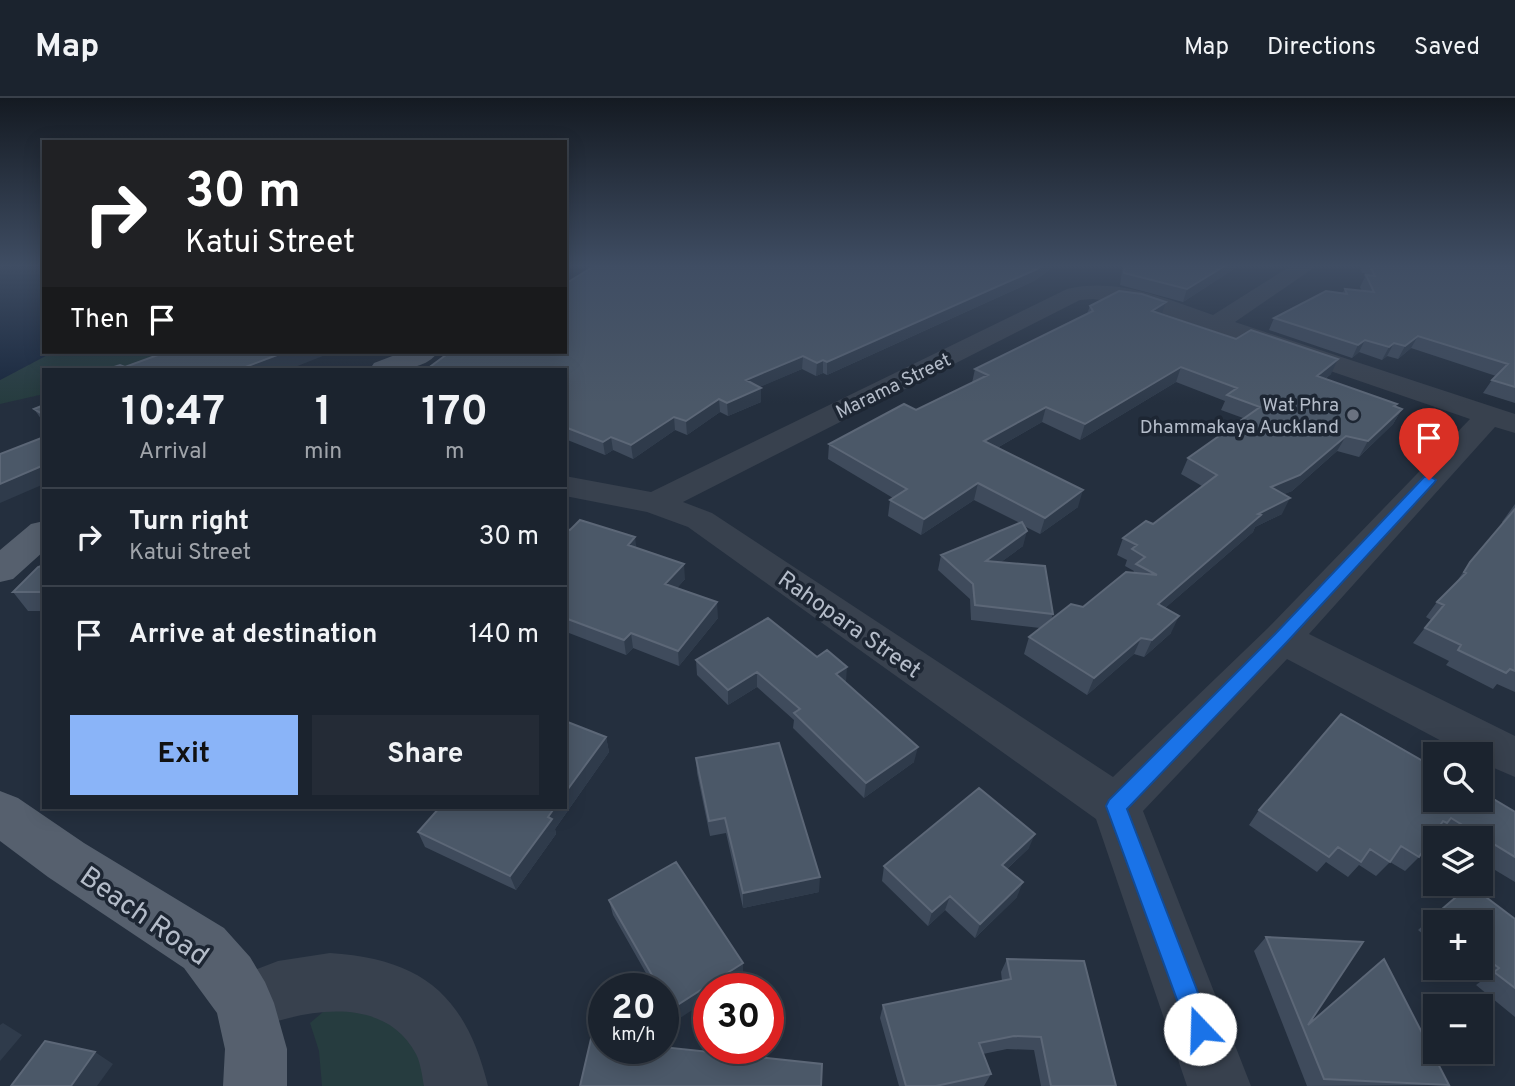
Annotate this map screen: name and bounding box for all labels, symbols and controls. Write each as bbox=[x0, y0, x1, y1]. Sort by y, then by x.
text: Map bbox=[35, 27, 99, 69]
text: Map bbox=[1184, 33, 1229, 63]
text: Directions bbox=[1267, 33, 1376, 63]
text: Saved bbox=[1414, 33, 1480, 63]
text: 30 m bbox=[185, 163, 301, 225]
icon: right bbox=[70, 168, 161, 259]
text: Katui Street bbox=[185, 224, 355, 264]
icon: arrive bbox=[143, 301, 181, 339]
text: Then bbox=[70, 304, 129, 337]
street label: Marama Street bbox=[832, 349, 955, 425]
text: 10:47 bbox=[121, 387, 225, 440]
text: 1 bbox=[315, 387, 332, 440]
text: 170 bbox=[421, 387, 488, 440]
place label: Wat Phra Dhammakaya Auckland bbox=[1140, 394, 1339, 440]
marker: Wat Phra Dhammakaya Auckland bbox=[1345, 407, 1361, 423]
pin bbox=[1399, 408, 1459, 480]
icon: arrive bbox=[1410, 419, 1448, 457]
text: Arrival bbox=[139, 438, 207, 467]
text: min bbox=[304, 438, 342, 467]
text: m bbox=[445, 438, 464, 467]
text: Turn right bbox=[129, 506, 249, 539]
icon: right bbox=[70, 518, 108, 556]
text: 30 m bbox=[479, 521, 539, 554]
text: Katui Street bbox=[129, 539, 251, 568]
street label: Rahopara Street bbox=[771, 566, 926, 686]
icon: arrive bbox=[70, 616, 108, 654]
text: Arrive at destination bbox=[129, 619, 377, 652]
text: 140 m bbox=[469, 619, 539, 652]
button: Exit bbox=[70, 715, 298, 795]
button: Share bbox=[312, 715, 539, 795]
map controls bbox=[1423, 742, 1493, 1064]
button: search bbox=[1423, 742, 1493, 812]
button: layers bbox=[1423, 826, 1493, 896]
street label: Beach Road bbox=[72, 860, 215, 975]
button: + bbox=[1423, 910, 1493, 980]
speed limit sign: 30 bbox=[693, 973, 784, 1064]
text: 20 bbox=[611, 987, 656, 1031]
position arrow bbox=[1163, 992, 1237, 1066]
button: − bbox=[1423, 994, 1493, 1064]
text: km/h bbox=[612, 1024, 655, 1047]

